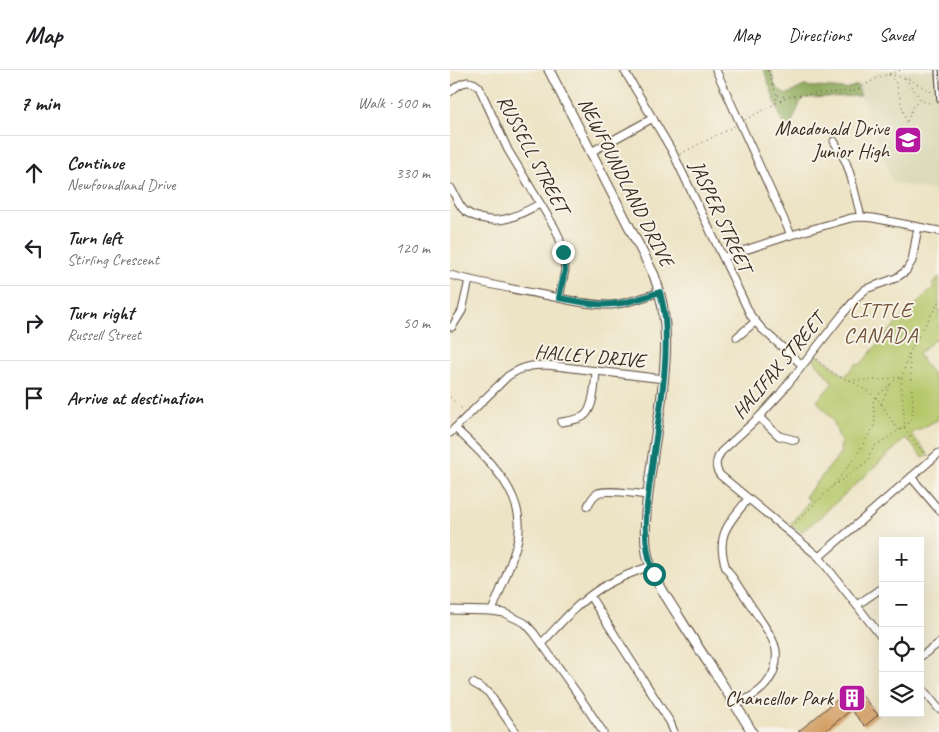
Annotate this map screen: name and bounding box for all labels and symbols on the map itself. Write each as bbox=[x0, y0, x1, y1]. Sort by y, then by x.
street label: RUSSELL STREET bbox=[492, 91, 577, 221]
street label: NEWFOUNDLAND DRIVE bbox=[573, 93, 681, 273]
place label: Macdonald Drive Junior High bbox=[775, 116, 891, 164]
school or university icon: Macdonald Drive Junior High bbox=[893, 125, 923, 155]
street label: JASPER STREET bbox=[684, 155, 760, 280]
route end bbox=[552, 241, 575, 264]
district label: LITTLE CANADA bbox=[844, 296, 918, 349]
street label: HALIFAX STREET bbox=[727, 304, 833, 424]
street label: HALLEY DRIVE bbox=[534, 339, 649, 373]
route start bbox=[643, 563, 666, 586]
building icon: Chancellor Park bbox=[837, 683, 867, 713]
place label: Chancellor Park bbox=[725, 686, 835, 711]

